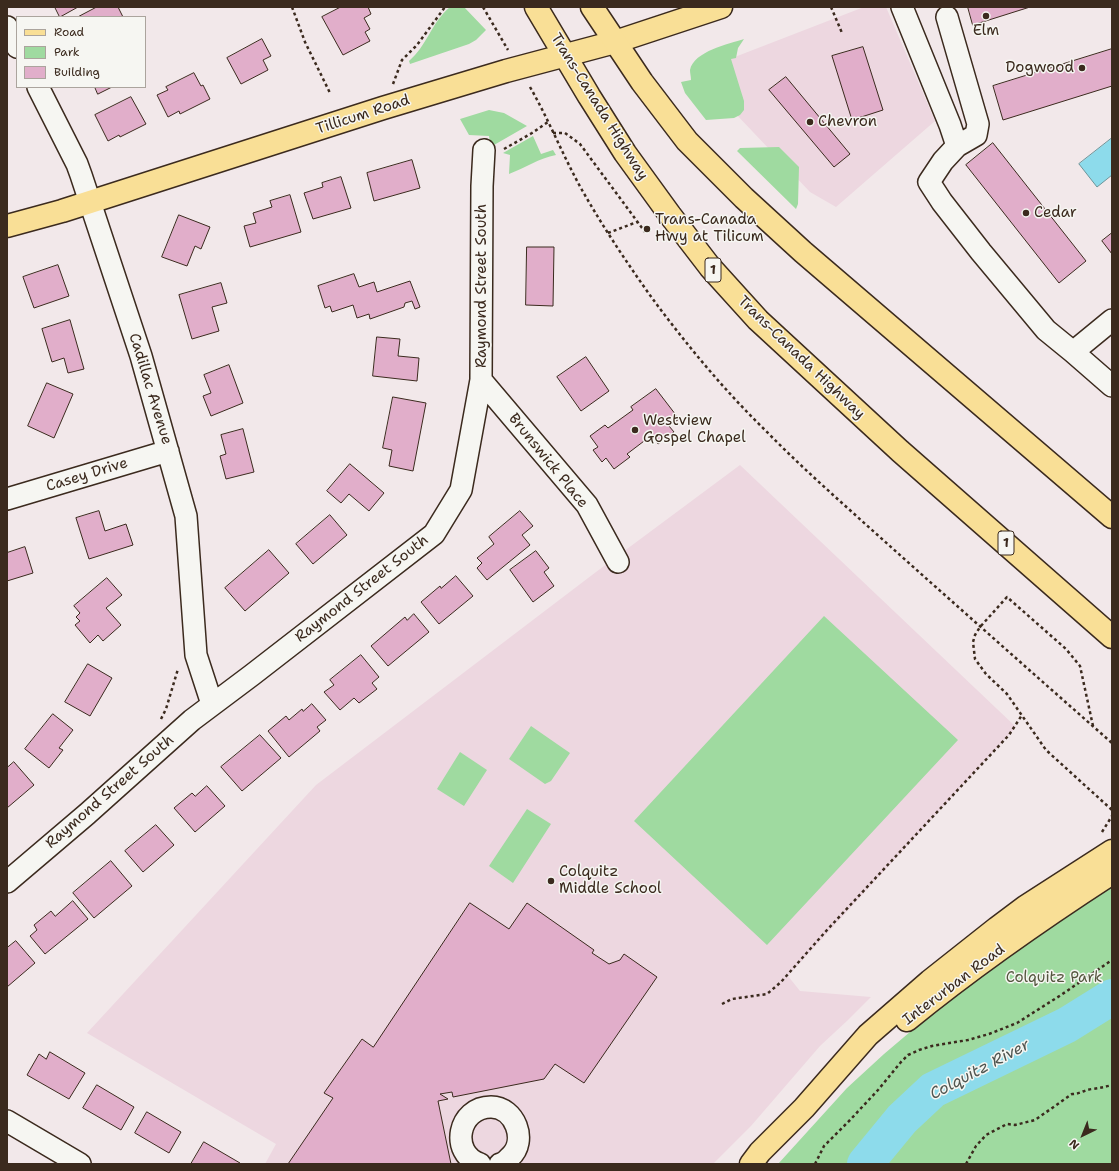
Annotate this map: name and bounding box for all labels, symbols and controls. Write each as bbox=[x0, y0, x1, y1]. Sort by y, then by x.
marker: Elm bbox=[981, 11, 991, 21]
legend bbox=[16, 16, 146, 88]
place label: Elm bbox=[973, 22, 999, 40]
text: Road bbox=[54, 24, 84, 40]
street label: Trans-Canada Highway bbox=[546, 30, 652, 184]
text: Park bbox=[54, 44, 80, 60]
place label: Dogwood bbox=[1006, 59, 1074, 77]
marker: Dogwood bbox=[1077, 63, 1087, 73]
text: Building bbox=[54, 64, 100, 80]
street label: Tillicum Road bbox=[314, 91, 412, 139]
place label: Chevron bbox=[818, 113, 877, 131]
marker: Chevron bbox=[805, 117, 815, 127]
street label: Raymond Street South bbox=[473, 204, 491, 368]
place label: Cedar bbox=[1034, 204, 1077, 222]
marker: Cedar bbox=[1021, 208, 1031, 218]
place label: Trans-Canada Hwy at Tilicum bbox=[655, 211, 764, 246]
marker: Trans-Canada Hwy at Tilicum bbox=[642, 224, 652, 234]
road number: 1 bbox=[705, 258, 721, 282]
street label: Trans-Canada Highway bbox=[734, 292, 868, 424]
street label: Cadillac Avenue bbox=[125, 331, 175, 447]
street label: Brunswick Place bbox=[504, 410, 592, 512]
place label: Westview Gospel Chapel bbox=[643, 412, 746, 447]
marker: Westview Gospel Chapel bbox=[630, 425, 640, 435]
street label: Casey Drive bbox=[44, 454, 130, 496]
street label: Raymond Street South bbox=[292, 531, 432, 647]
road number: 1 bbox=[998, 531, 1014, 555]
street label: Raymond Street South bbox=[42, 731, 178, 853]
place label: Colquitz Middle School bbox=[559, 863, 661, 898]
marker: Colquitz Middle School bbox=[546, 876, 556, 886]
street label: Interurban Road bbox=[899, 941, 1009, 1029]
park label: Colquitz Park bbox=[1006, 969, 1102, 987]
water label: Colquitz River bbox=[927, 1036, 1033, 1104]
north arrow bbox=[1063, 1115, 1103, 1155]
text: N bbox=[1066, 1136, 1083, 1153]

